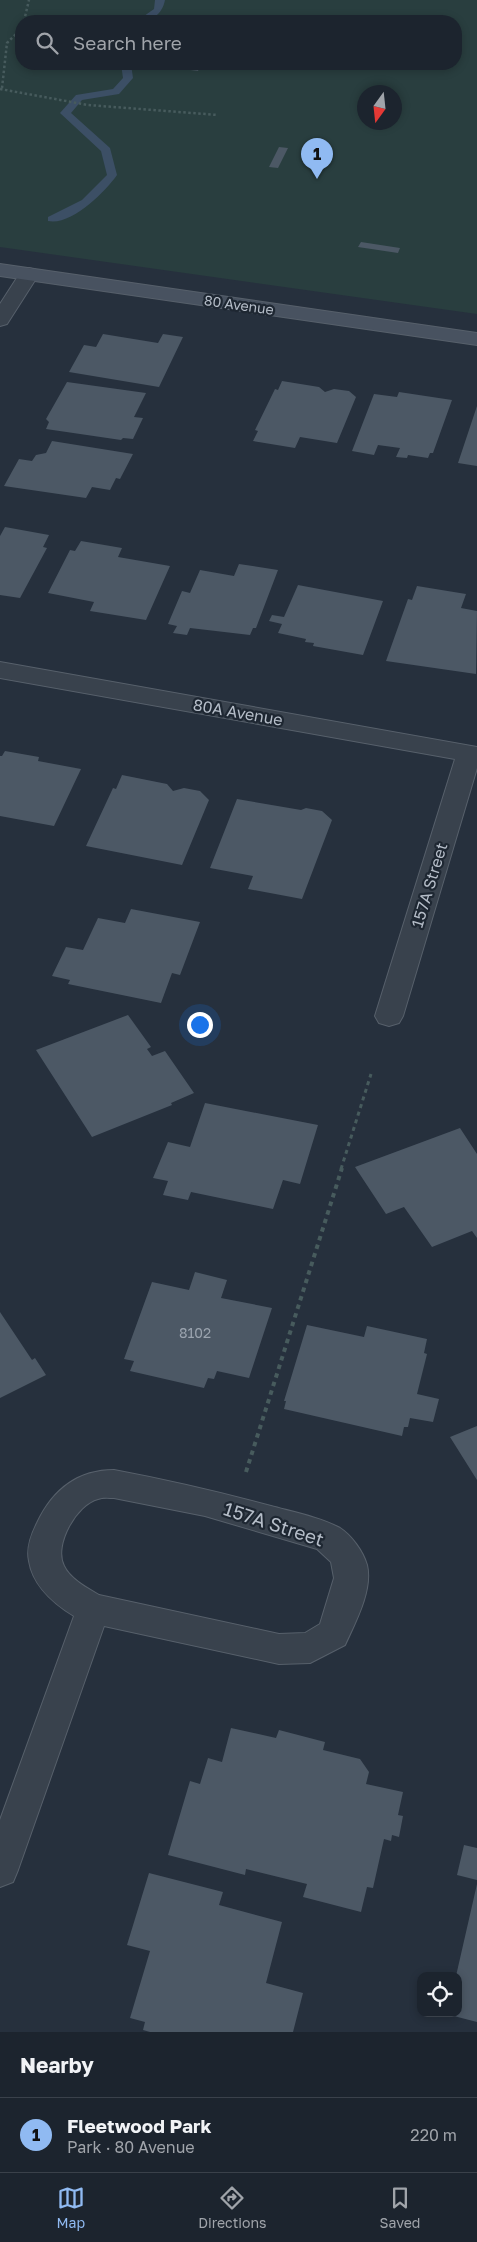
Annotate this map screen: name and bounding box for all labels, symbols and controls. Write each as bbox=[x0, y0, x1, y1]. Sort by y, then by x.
search box bbox=[15, 15, 462, 70]
icon: search bbox=[33, 29, 61, 57]
text: Search here bbox=[73, 31, 182, 54]
north arrow bbox=[357, 85, 402, 130]
pin: 1 bbox=[301, 138, 333, 179]
street label: 80 Avenue bbox=[203, 291, 275, 318]
street label: 80A Avenue bbox=[192, 694, 284, 730]
street label: 157A Street bbox=[407, 840, 451, 930]
your location bbox=[187, 1012, 213, 1038]
house number: 8102 bbox=[179, 1324, 211, 1341]
street label: 157A Street bbox=[221, 1497, 327, 1551]
map controls bbox=[417, 1972, 462, 2017]
button: locate bbox=[417, 1972, 462, 2017]
text: Nearby bbox=[20, 2052, 94, 2078]
text: Fleetwood Park bbox=[67, 2114, 212, 2137]
text: 1 bbox=[32, 2125, 40, 2145]
text: 220 m bbox=[410, 2125, 457, 2145]
text: Park · 80 Avenue bbox=[67, 2137, 195, 2157]
tab: Map bbox=[57, 2184, 85, 2231]
tab: Directions bbox=[198, 2184, 267, 2231]
tab: Saved bbox=[380, 2184, 420, 2231]

